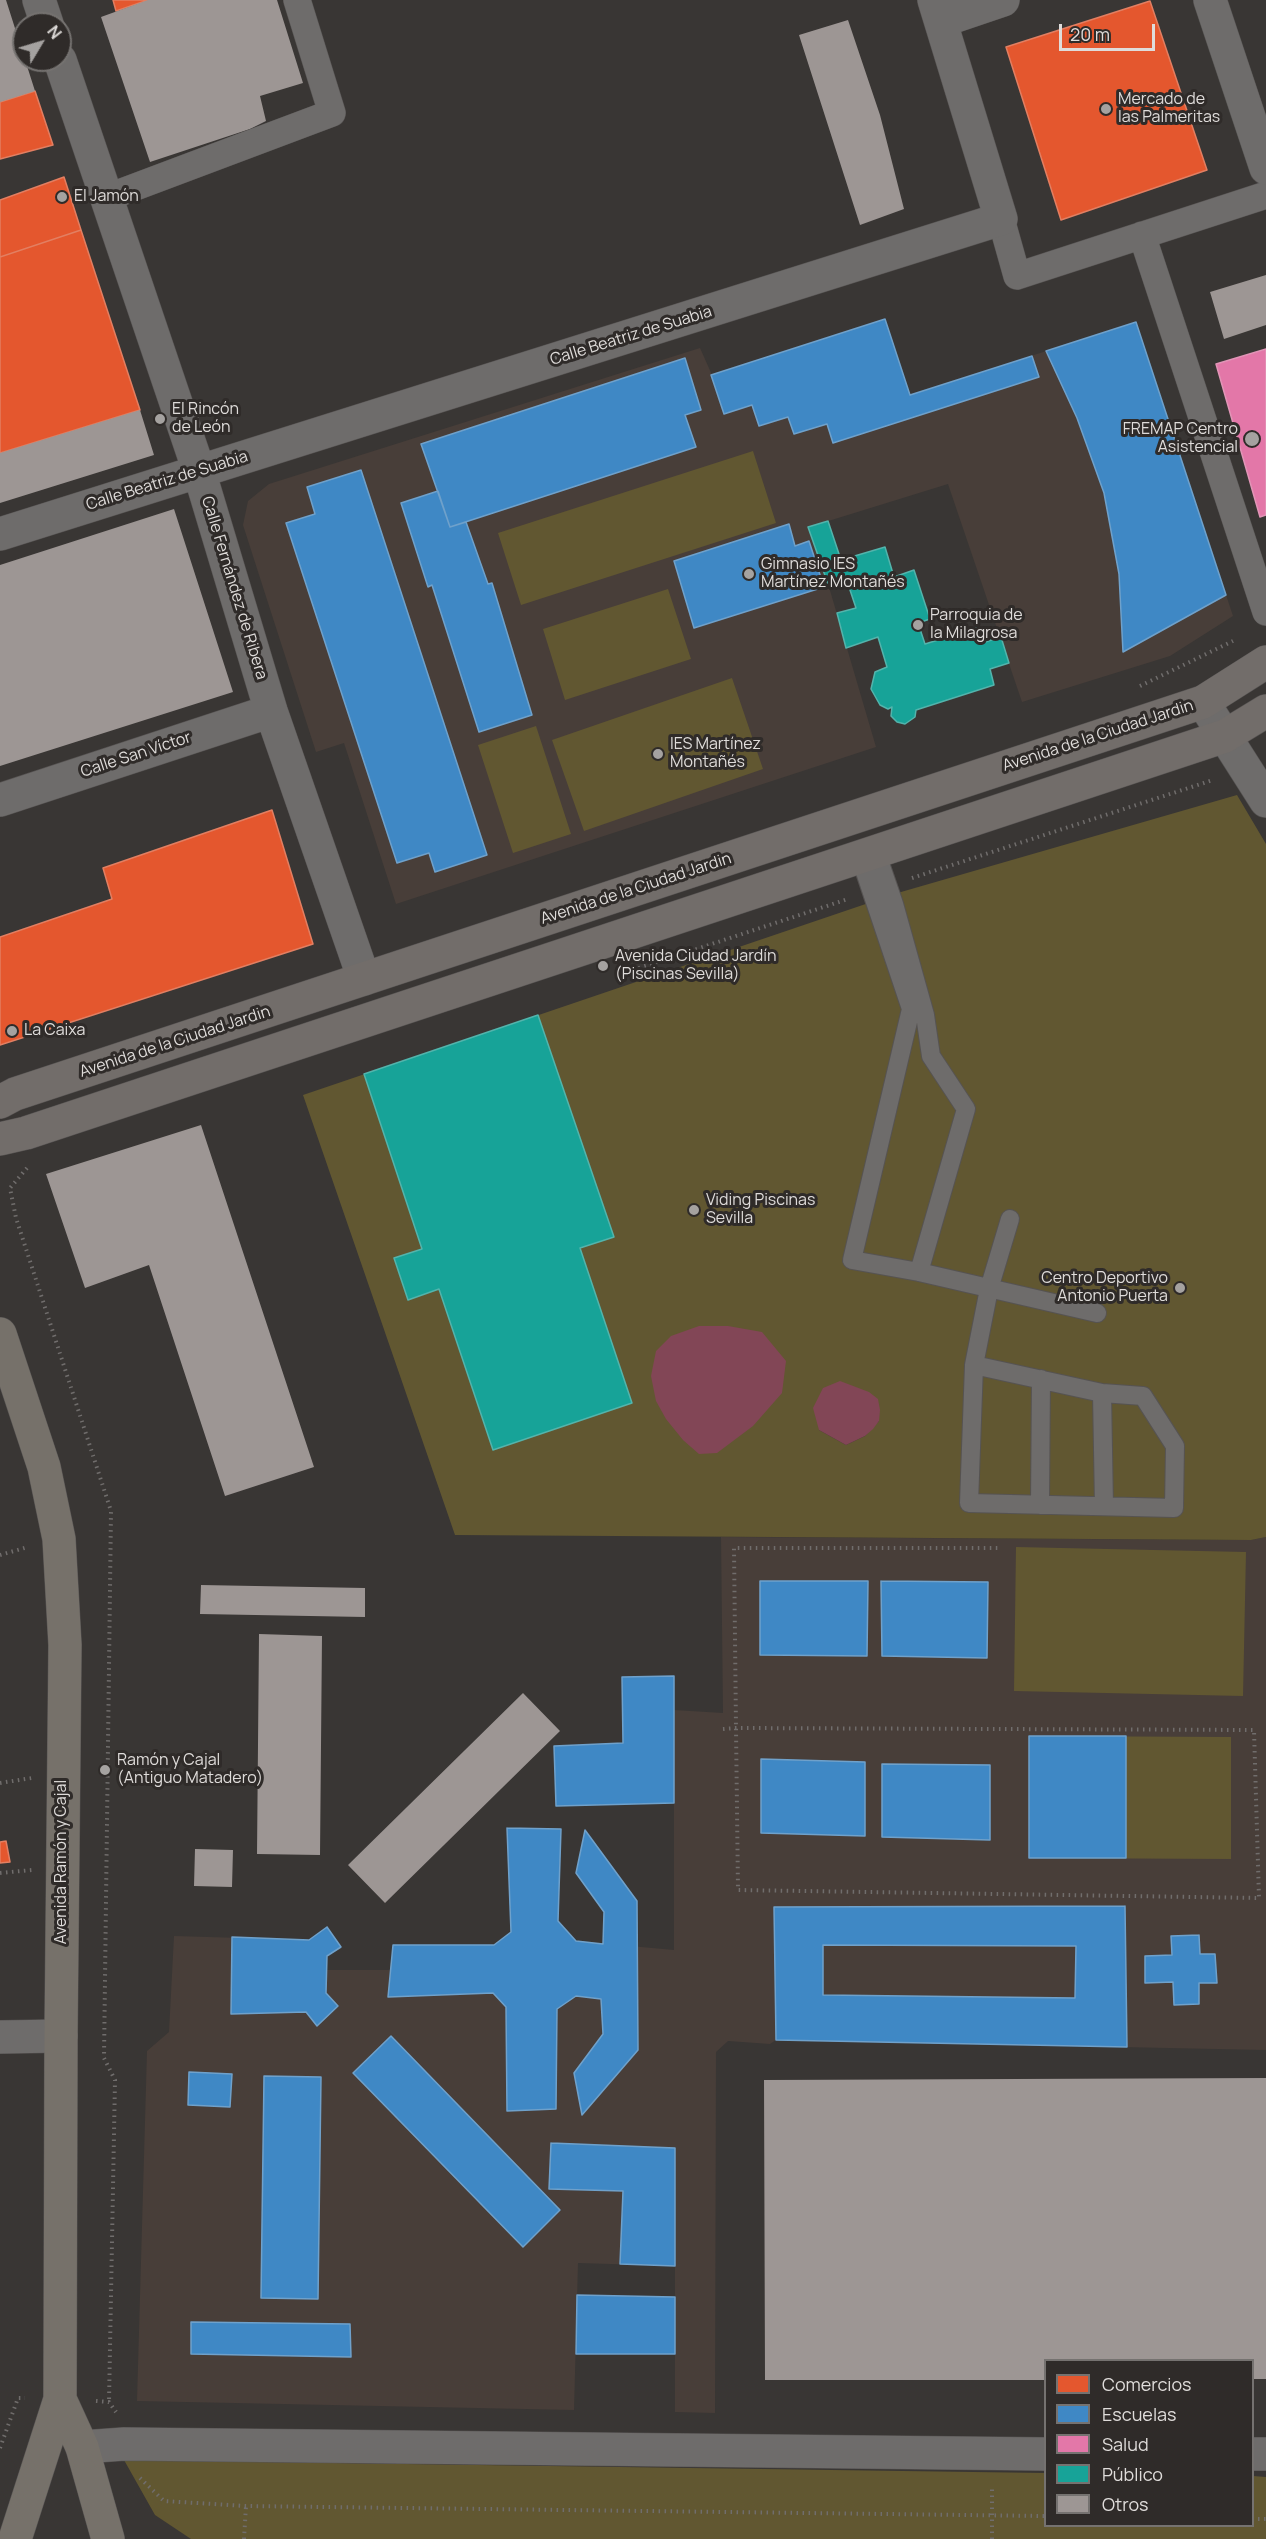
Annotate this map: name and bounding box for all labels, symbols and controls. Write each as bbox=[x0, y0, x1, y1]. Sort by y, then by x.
north arrow bbox=[12, 12, 72, 72]
scale bar bbox=[1062, 12, 1158, 50]
text: N bbox=[42, 21, 67, 43]
text: 20 m bbox=[1070, 22, 1110, 46]
place label: Mercado de las Palmeritas bbox=[1118, 90, 1220, 128]
marker: Mercado de las Palmeritas bbox=[1099, 102, 1113, 116]
place label: El Jamón bbox=[74, 187, 139, 207]
marker: El Jamón bbox=[55, 190, 69, 204]
street label: Calle Beatriz de Suabia bbox=[548, 302, 714, 370]
place label: El Rincón de León bbox=[172, 400, 239, 438]
marker: El Rincón de León bbox=[153, 412, 167, 426]
place label: FREMAP Centro Asistencial bbox=[1123, 420, 1238, 458]
marker: FREMAP Centro Asistencial bbox=[1243, 430, 1261, 448]
street label: Calle Beatriz de Suabia bbox=[84, 447, 250, 515]
street label: Calle Fernández de Ribera bbox=[197, 494, 271, 682]
place label: Gimnasio IES Martínez Montañés bbox=[761, 555, 905, 593]
marker: Gimnasio IES Martínez Montañés bbox=[742, 567, 756, 581]
place label: Parroquia de la Milagrosa bbox=[930, 606, 1023, 644]
marker: Parroquia de la Milagrosa bbox=[911, 618, 925, 632]
street label: Avenida de la Ciudad Jardin bbox=[1000, 696, 1196, 776]
street label: Calle San Víctor bbox=[78, 728, 194, 782]
place label: IES Martínez Montañés bbox=[670, 735, 761, 773]
marker: IES Martínez Montañés bbox=[651, 747, 665, 761]
street label: Avenida de la Ciudad Jardin bbox=[538, 849, 734, 929]
place label: Avenida Ciudad Jardín (Piscinas Sevilla) bbox=[615, 947, 777, 985]
marker: Avenida Ciudad Jardín (Piscinas Sevilla) bbox=[596, 959, 610, 973]
street label: Avenida de la Ciudad Jardin bbox=[77, 1002, 273, 1082]
place label: La Caixa bbox=[24, 1021, 85, 1041]
marker: La Caixa bbox=[5, 1024, 19, 1038]
place label: Viding Piscinas Sevilla bbox=[706, 1191, 815, 1229]
marker: Viding Piscinas Sevilla bbox=[687, 1203, 701, 1217]
place label: Centro Deportivo Antonio Puerta bbox=[1041, 1269, 1168, 1307]
marker: Centro Deportivo Antonio Puerta bbox=[1173, 1281, 1187, 1295]
place label: Ramón y Cajal (Antiguo Matadero) bbox=[117, 1751, 263, 1789]
marker: Ramón y Cajal (Antiguo Matadero) bbox=[98, 1763, 112, 1777]
street label: Avenida Ramón y Cajal bbox=[52, 1780, 72, 1944]
legend bbox=[1044, 2359, 1254, 2527]
text: Comercios bbox=[1102, 2372, 1191, 2396]
text: Escuelas bbox=[1102, 2402, 1177, 2426]
text: Salud bbox=[1102, 2432, 1149, 2456]
text: Público bbox=[1102, 2462, 1163, 2486]
text: Otros bbox=[1102, 2492, 1149, 2516]

